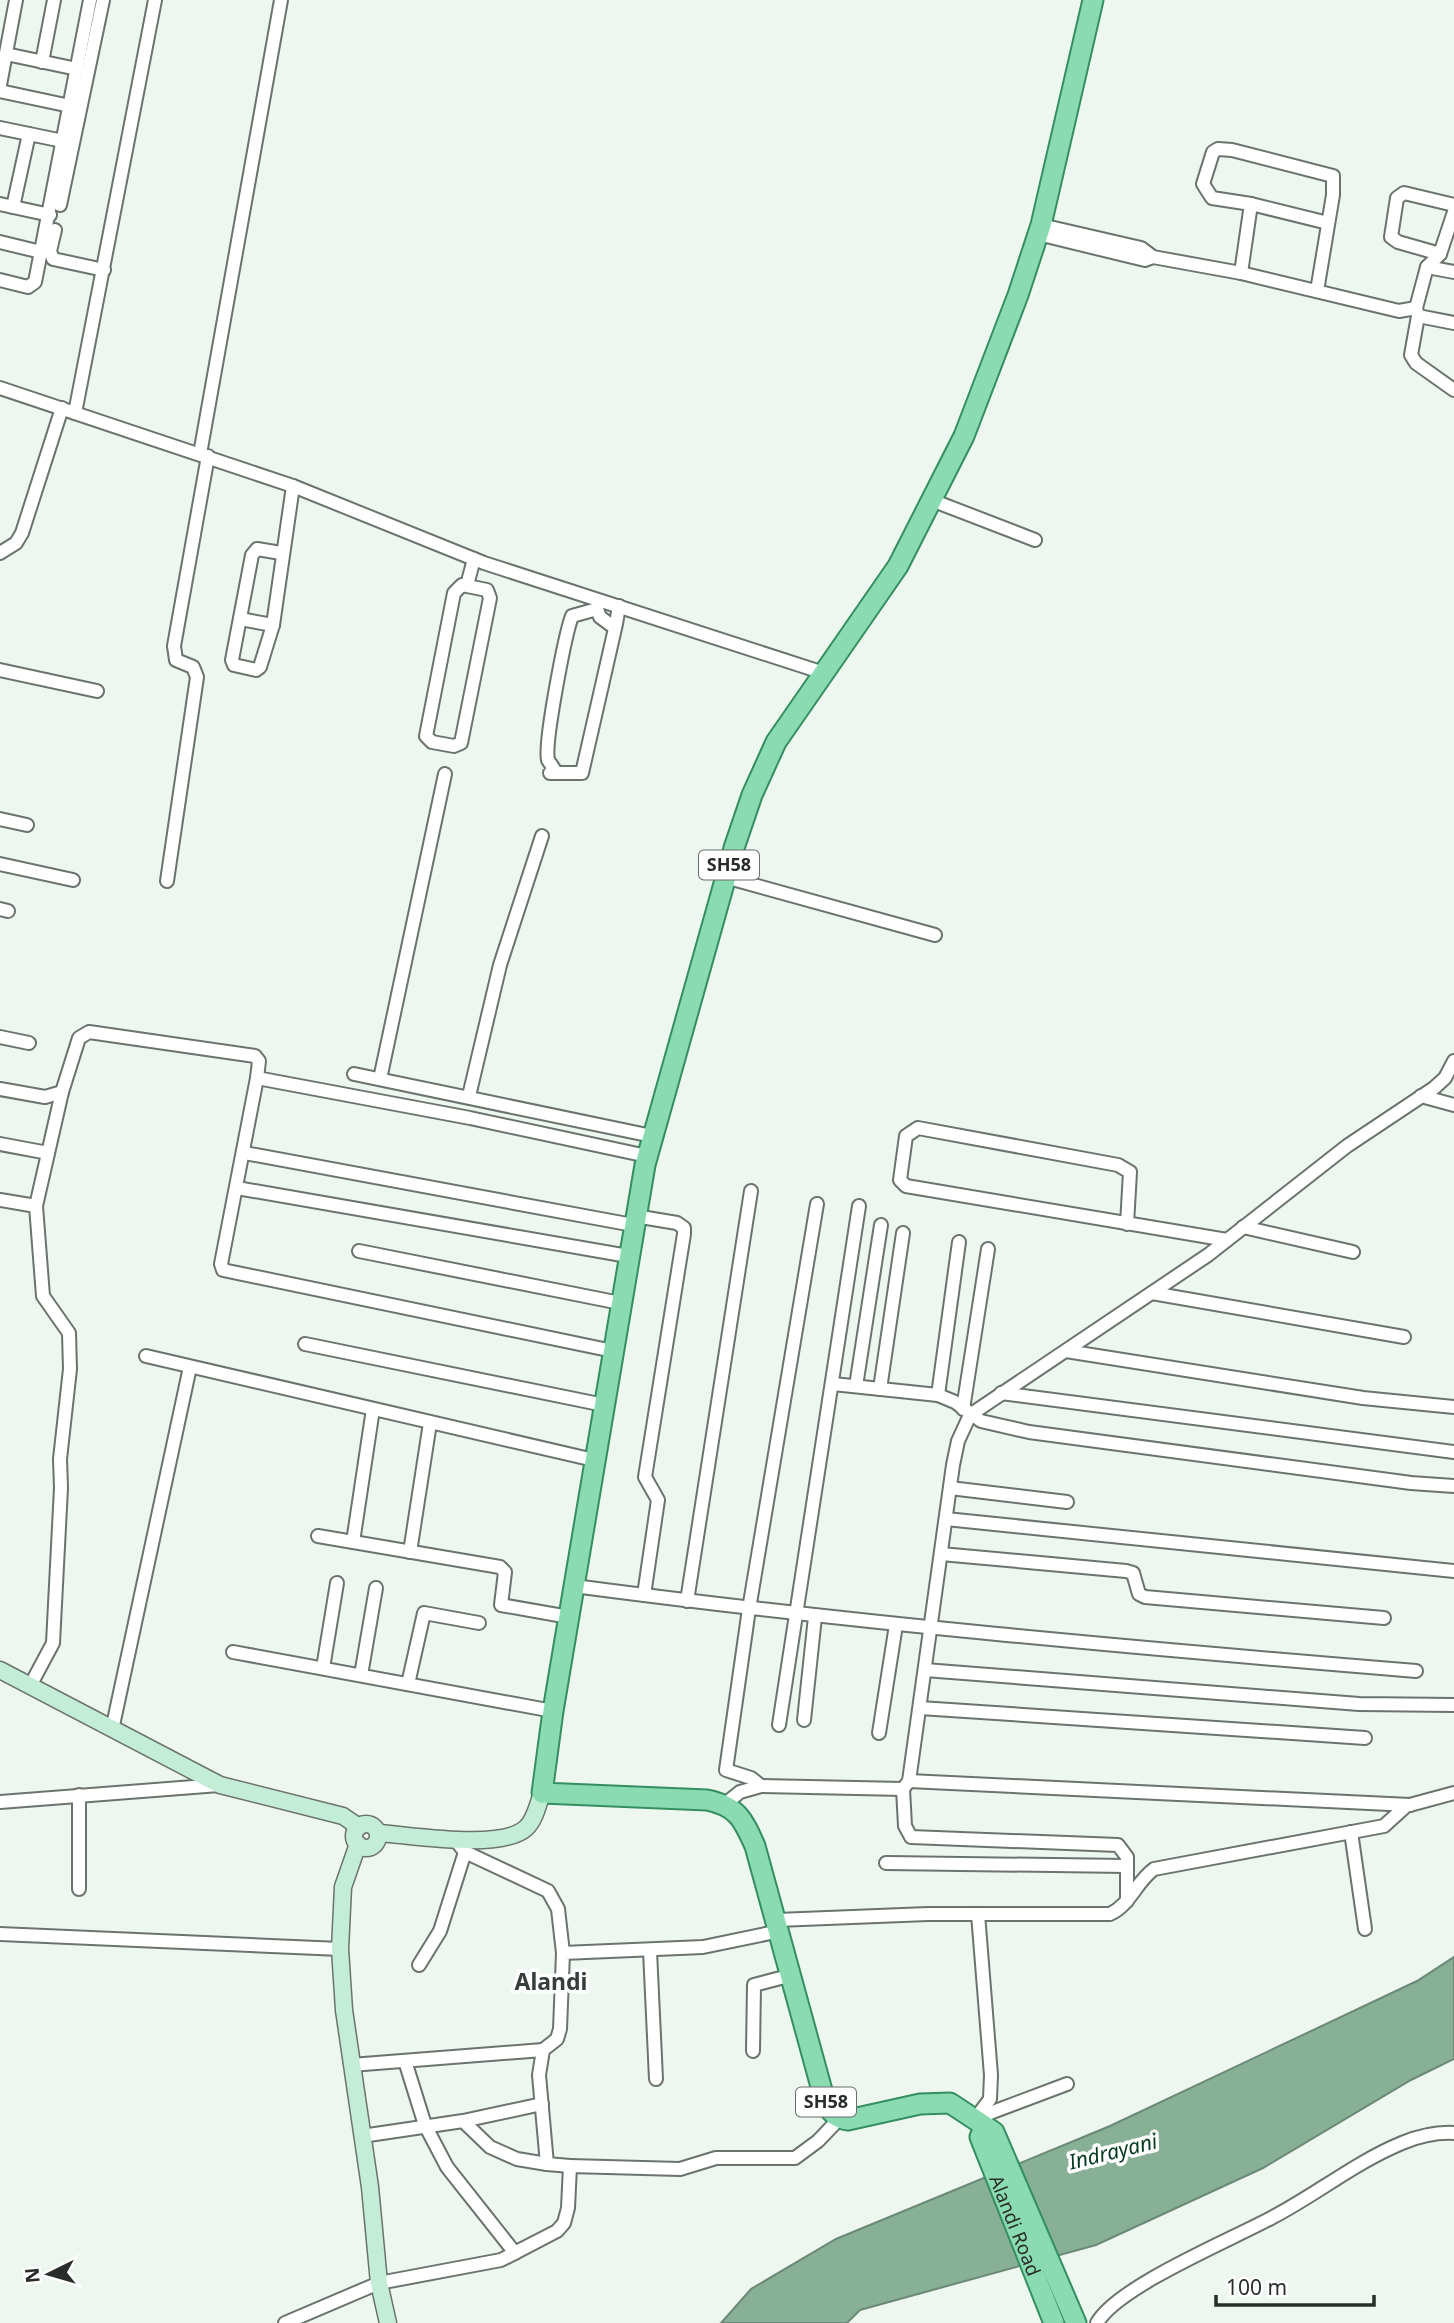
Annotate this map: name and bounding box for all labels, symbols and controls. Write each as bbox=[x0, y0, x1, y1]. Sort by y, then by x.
road number: SH58 bbox=[699, 850, 759, 880]
district label: Alandi bbox=[515, 1965, 587, 1997]
road number: SH58 bbox=[796, 2088, 856, 2116]
water label: Indrayani bbox=[1065, 2126, 1161, 2176]
street label: Alandi Road bbox=[983, 2171, 1047, 2280]
north arrow bbox=[14, 2239, 84, 2309]
scale bar bbox=[1216, 2264, 1374, 2308]
text: N bbox=[18, 2267, 46, 2284]
text: 100 m bbox=[1226, 2273, 1287, 2301]

